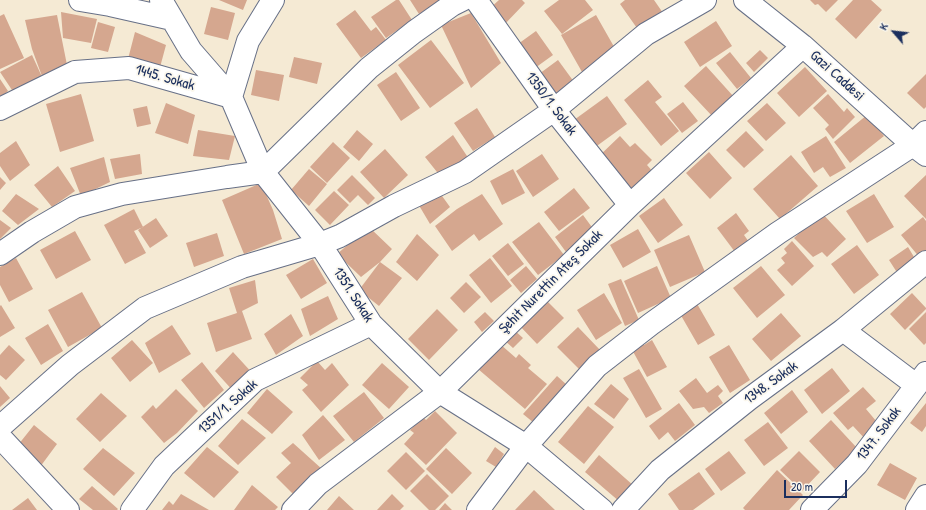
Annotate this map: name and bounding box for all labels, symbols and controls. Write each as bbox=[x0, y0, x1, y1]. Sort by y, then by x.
north arrow bbox=[874, 12, 914, 52]
text: K bbox=[876, 21, 891, 32]
street label: Gazi Caddesi bbox=[806, 47, 868, 105]
street label: 1445. Sokak bbox=[133, 61, 197, 95]
street label: 1350/1. Sokak bbox=[521, 69, 581, 139]
street label: Şehit Nurettin Ateş Sokak bbox=[495, 226, 607, 338]
street label: 1351. Sokak bbox=[329, 264, 377, 326]
street label: 1348. Sokak bbox=[741, 357, 801, 409]
street label: 1351/1. Sokak bbox=[195, 376, 261, 438]
street label: 1347. Sokak bbox=[853, 403, 905, 465]
scale bar bbox=[786, 472, 849, 498]
text: 20 m bbox=[791, 478, 813, 495]

